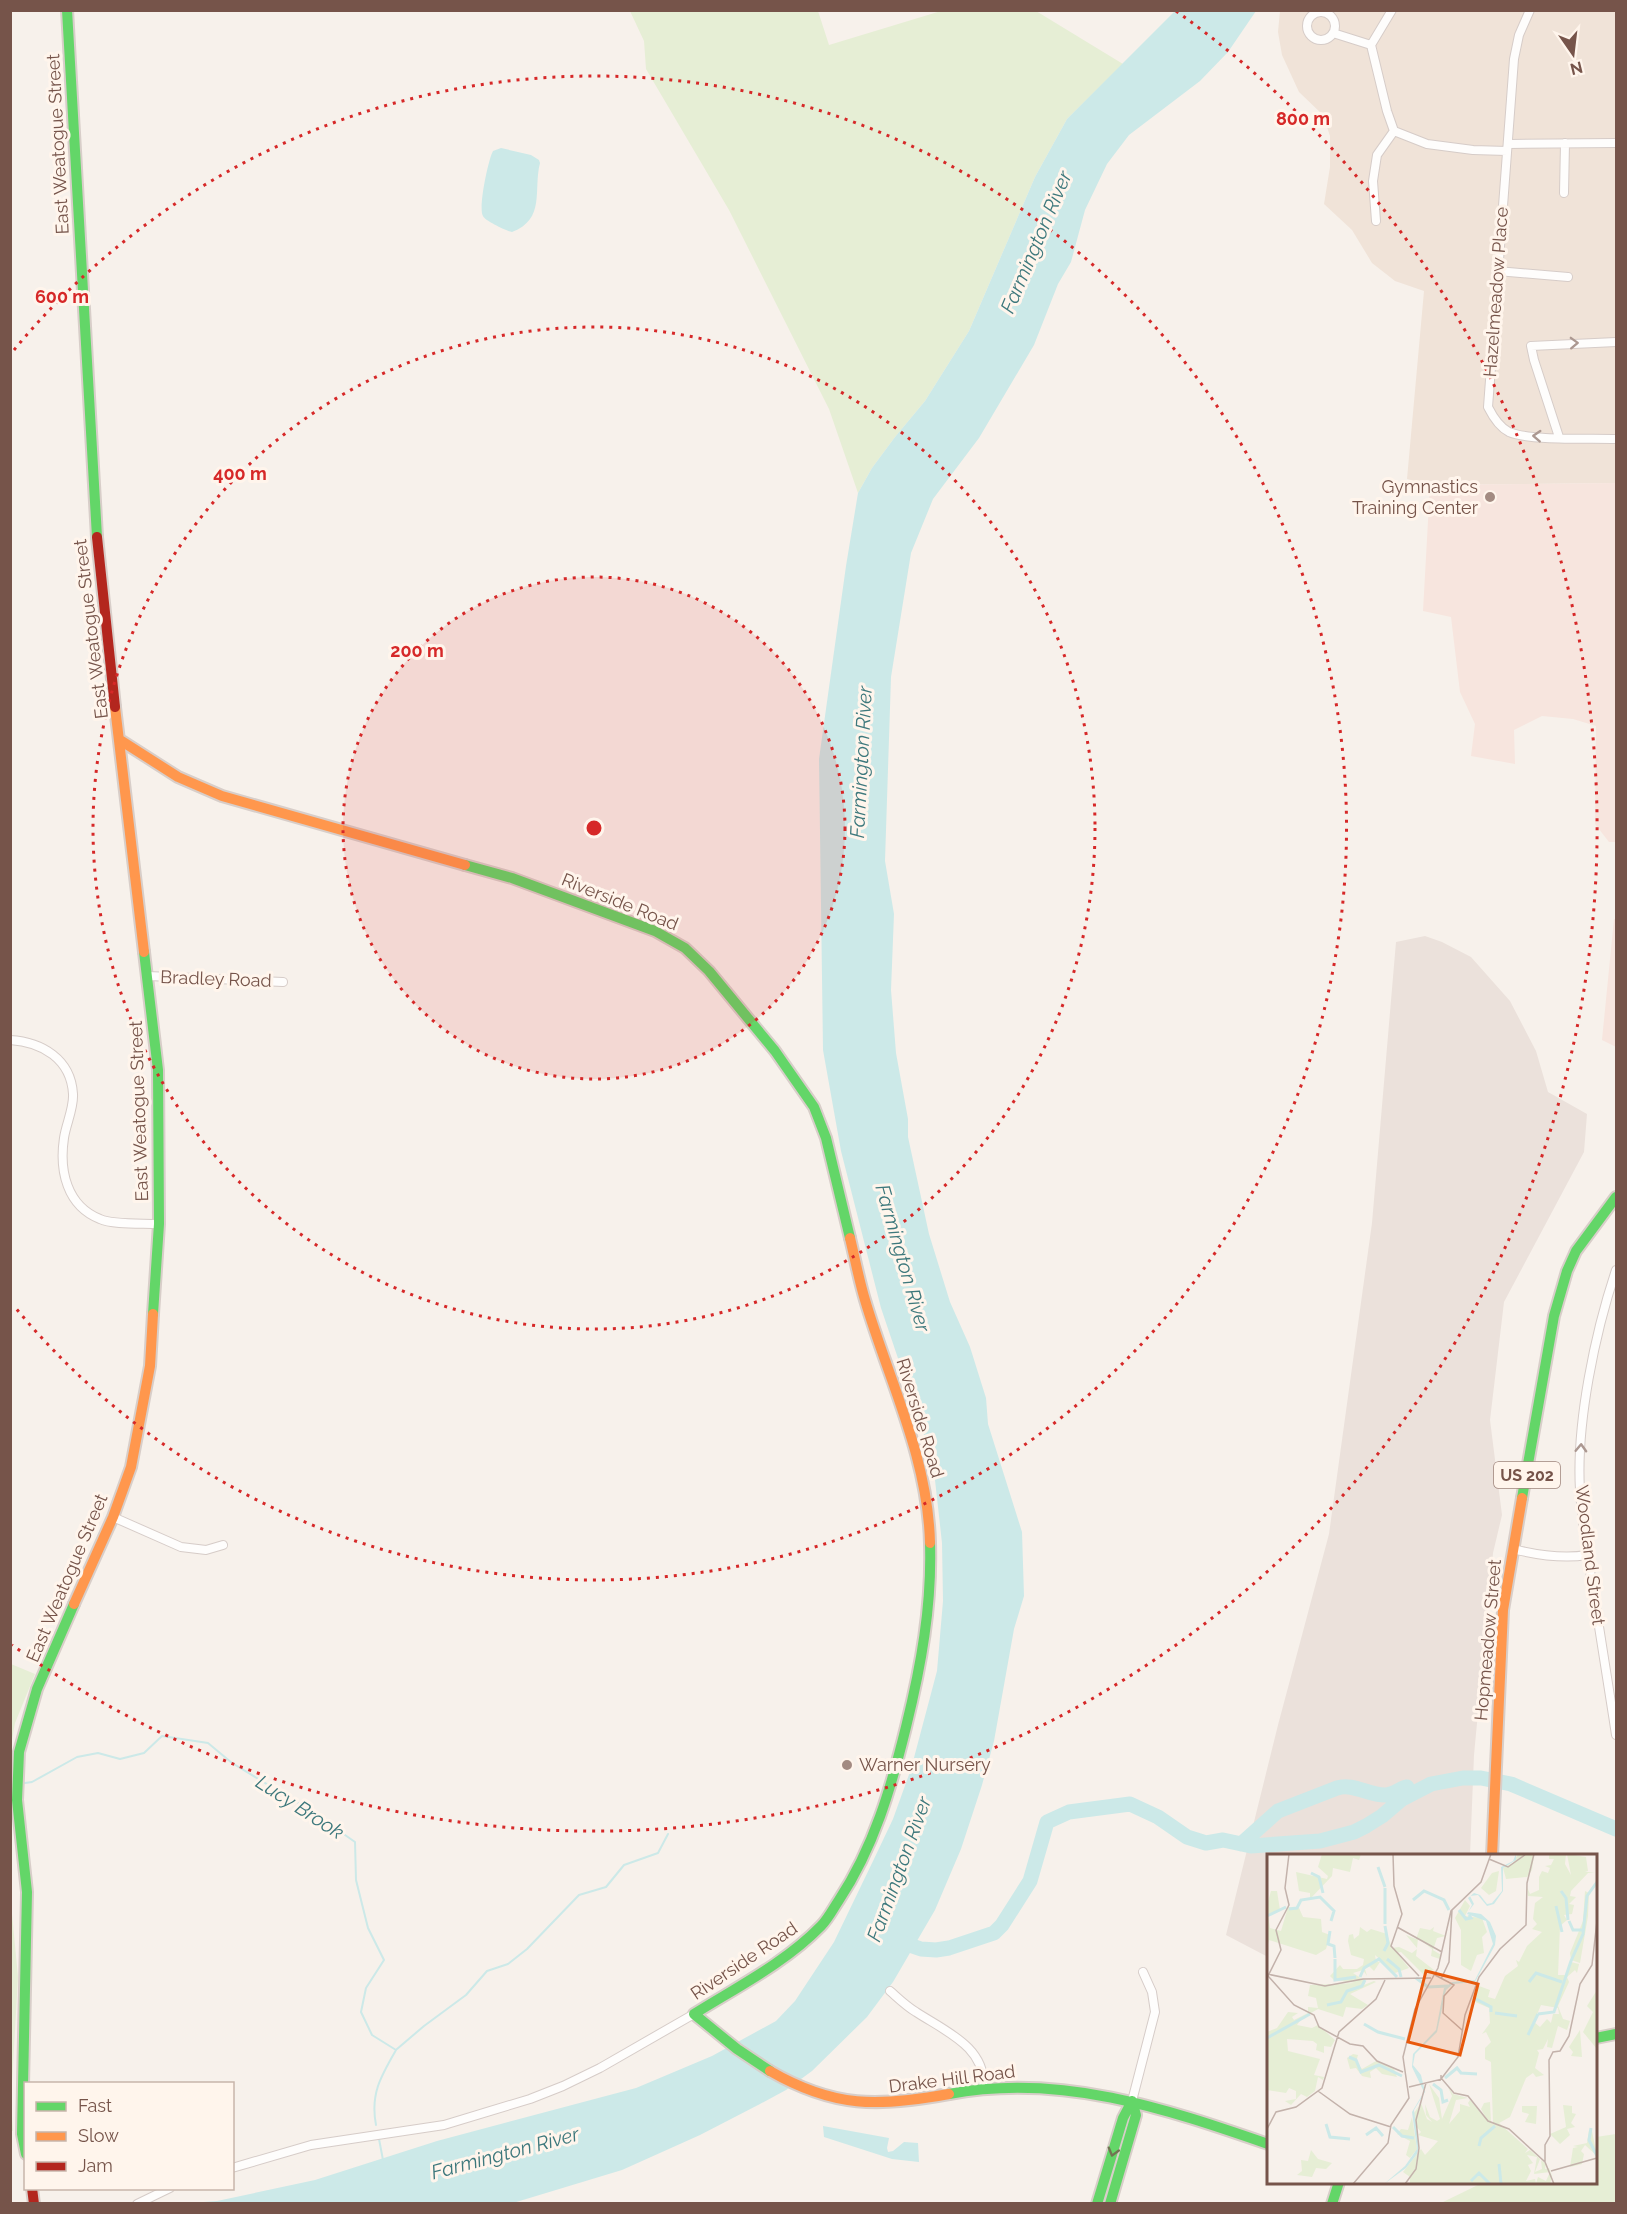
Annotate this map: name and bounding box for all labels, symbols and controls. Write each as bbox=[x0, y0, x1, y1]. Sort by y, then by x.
north arrow bbox=[1543, 24, 1603, 84]
street label: East Weatogue Street bbox=[42, 53, 73, 235]
text: N bbox=[1568, 57, 1585, 79]
text: 800 m bbox=[1276, 108, 1330, 129]
water label: Farmington River bbox=[995, 166, 1077, 317]
street label: Hazelmeadow Place bbox=[1479, 206, 1512, 378]
text: 600 m bbox=[35, 286, 89, 307]
one-way arrow bbox=[1569, 337, 1578, 350]
one-way arrow bbox=[1533, 429, 1542, 442]
text: 400 m bbox=[213, 463, 267, 484]
place label: Gymnastics Training Center bbox=[1352, 476, 1479, 518]
marker: Gymnastics Training Center bbox=[1483, 490, 1497, 504]
street label: East Weatogue Street bbox=[69, 538, 112, 720]
text: 200 m bbox=[390, 640, 444, 661]
water label: Farmington River bbox=[845, 684, 877, 839]
centre of rings bbox=[584, 818, 604, 838]
street label: Riverside Road bbox=[559, 869, 682, 934]
street label: Bradley Road bbox=[160, 966, 272, 991]
street label: East Weatogue Street bbox=[125, 1020, 152, 1202]
water label: Farmington River bbox=[870, 1182, 936, 1336]
street label: Riverside Road bbox=[892, 1356, 949, 1480]
one-way arrow bbox=[1574, 1444, 1587, 1453]
road number: US 202 bbox=[1494, 1462, 1560, 1488]
street label: Woodland Street bbox=[1571, 1484, 1610, 1626]
street label: East Weatogue Street bbox=[22, 1490, 112, 1665]
street label: Hopmeadow Street bbox=[1470, 1558, 1505, 1722]
place label: Warner Nursery bbox=[859, 1754, 991, 1775]
marker: Warner Nursery bbox=[840, 1758, 854, 1772]
water label: Lucy Brook bbox=[252, 1770, 349, 1844]
water label: Farmington River bbox=[862, 1792, 937, 1945]
inset map bbox=[1267, 1854, 1597, 2184]
street label: Riverside Road bbox=[686, 1917, 801, 2004]
street label: Drake Hill Road bbox=[887, 2060, 1016, 2097]
legend bbox=[24, 2082, 234, 2190]
text: Fast bbox=[78, 2095, 112, 2116]
water label: Farmington River bbox=[428, 2121, 583, 2184]
text: Slow bbox=[78, 2125, 119, 2146]
one-way arrow bbox=[1108, 2147, 1121, 2157]
text: Jam bbox=[78, 2155, 113, 2176]

